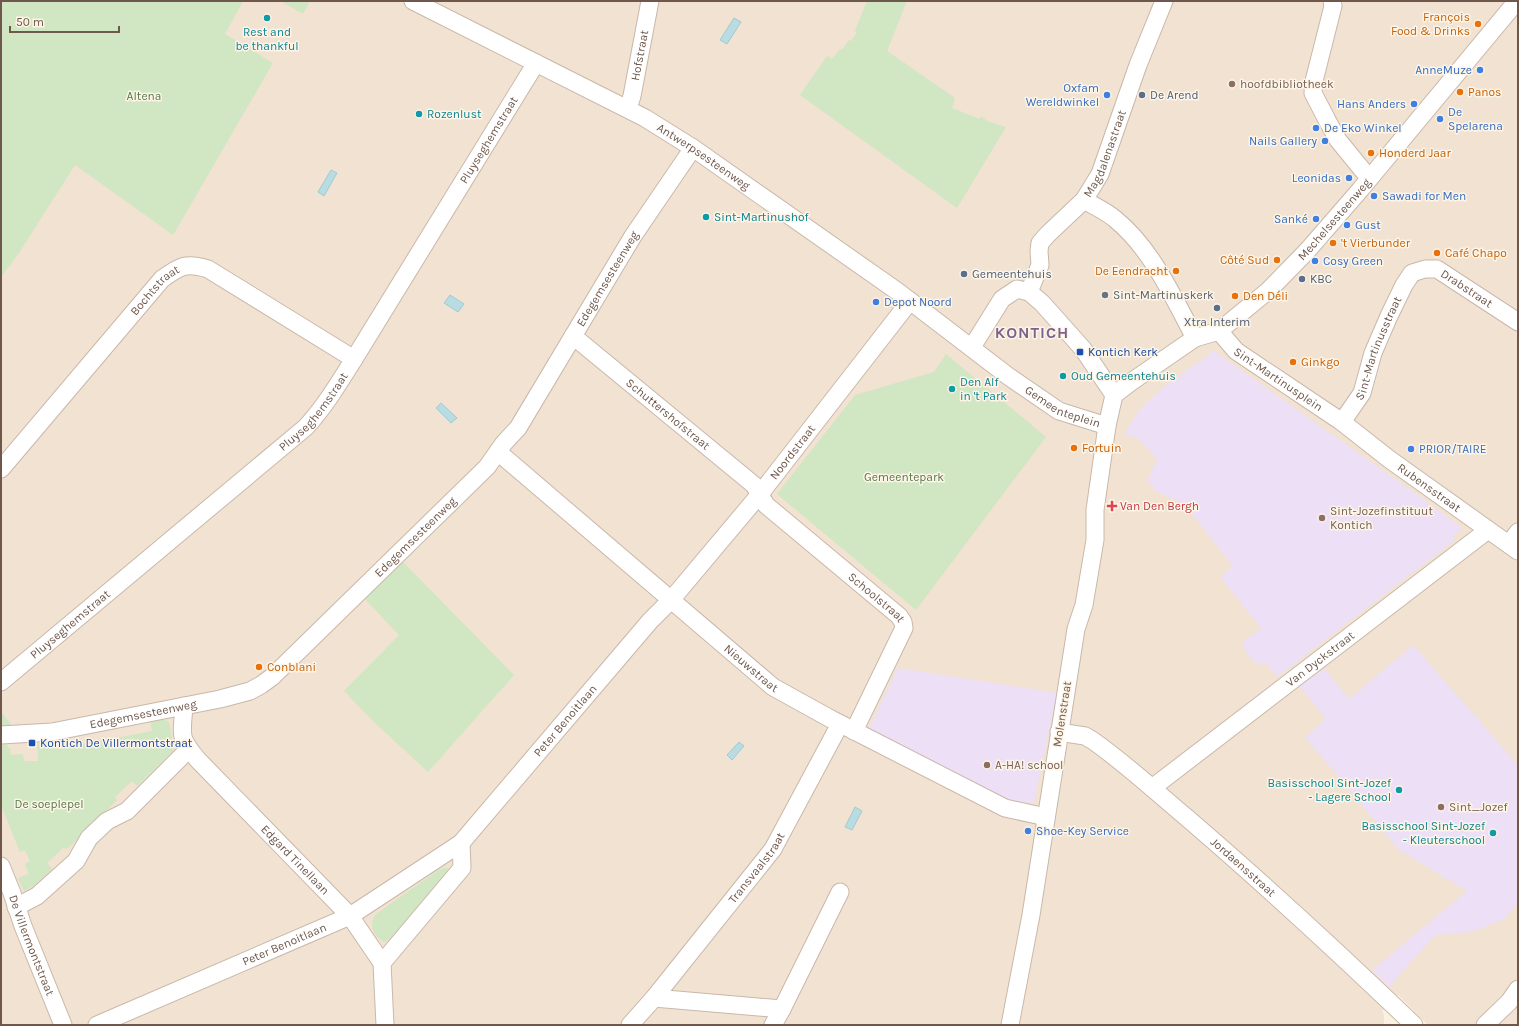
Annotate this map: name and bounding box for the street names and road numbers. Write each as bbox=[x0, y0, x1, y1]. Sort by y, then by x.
street label: Hofstraat bbox=[628, 28, 651, 82]
street label: Pluyseghemstraat bbox=[457, 93, 521, 186]
street label: Magdalenastraat bbox=[1080, 108, 1129, 200]
street label: Antwerpsesteenweg bbox=[654, 120, 753, 193]
street label: Mechelsesteenweg bbox=[1295, 175, 1374, 263]
street label: Edegemsesteenweg bbox=[573, 228, 642, 329]
street label: Bochtstraat bbox=[127, 262, 182, 318]
street label: Drabstraat bbox=[1438, 266, 1496, 311]
street label: Sint-Martinusstraat bbox=[1352, 294, 1405, 403]
street label: Sint-Martinusplein bbox=[1231, 344, 1325, 414]
street label: Pluyseghemstraat bbox=[276, 369, 351, 454]
street label: Schuttershofstraat bbox=[623, 376, 713, 453]
street label: Gemeenteplein bbox=[1022, 383, 1102, 431]
street label: Noordstraat bbox=[767, 422, 819, 482]
street label: Rubensstraat bbox=[1395, 460, 1464, 515]
street label: Edegemsesteenweg bbox=[372, 494, 459, 580]
street label: Schoolstraat bbox=[845, 570, 908, 625]
street label: Pluyseghemstraat bbox=[27, 587, 113, 662]
street label: Van Dyckstraat bbox=[1283, 628, 1358, 690]
street label: Nieuwstraat bbox=[721, 641, 781, 696]
street label: Molenstraat bbox=[1050, 680, 1074, 748]
street label: Peter Benoitlaan bbox=[531, 682, 600, 760]
street label: Edegemsesteenweg bbox=[88, 697, 198, 731]
street label: Edgard Tinellaan bbox=[258, 822, 332, 898]
street label: Transvaalstraat bbox=[725, 830, 788, 906]
street label: Jordaensstraat bbox=[1208, 835, 1279, 900]
street label: De Villermontstraat bbox=[6, 893, 58, 998]
street label: Peter Benoitlaan bbox=[240, 920, 328, 969]

